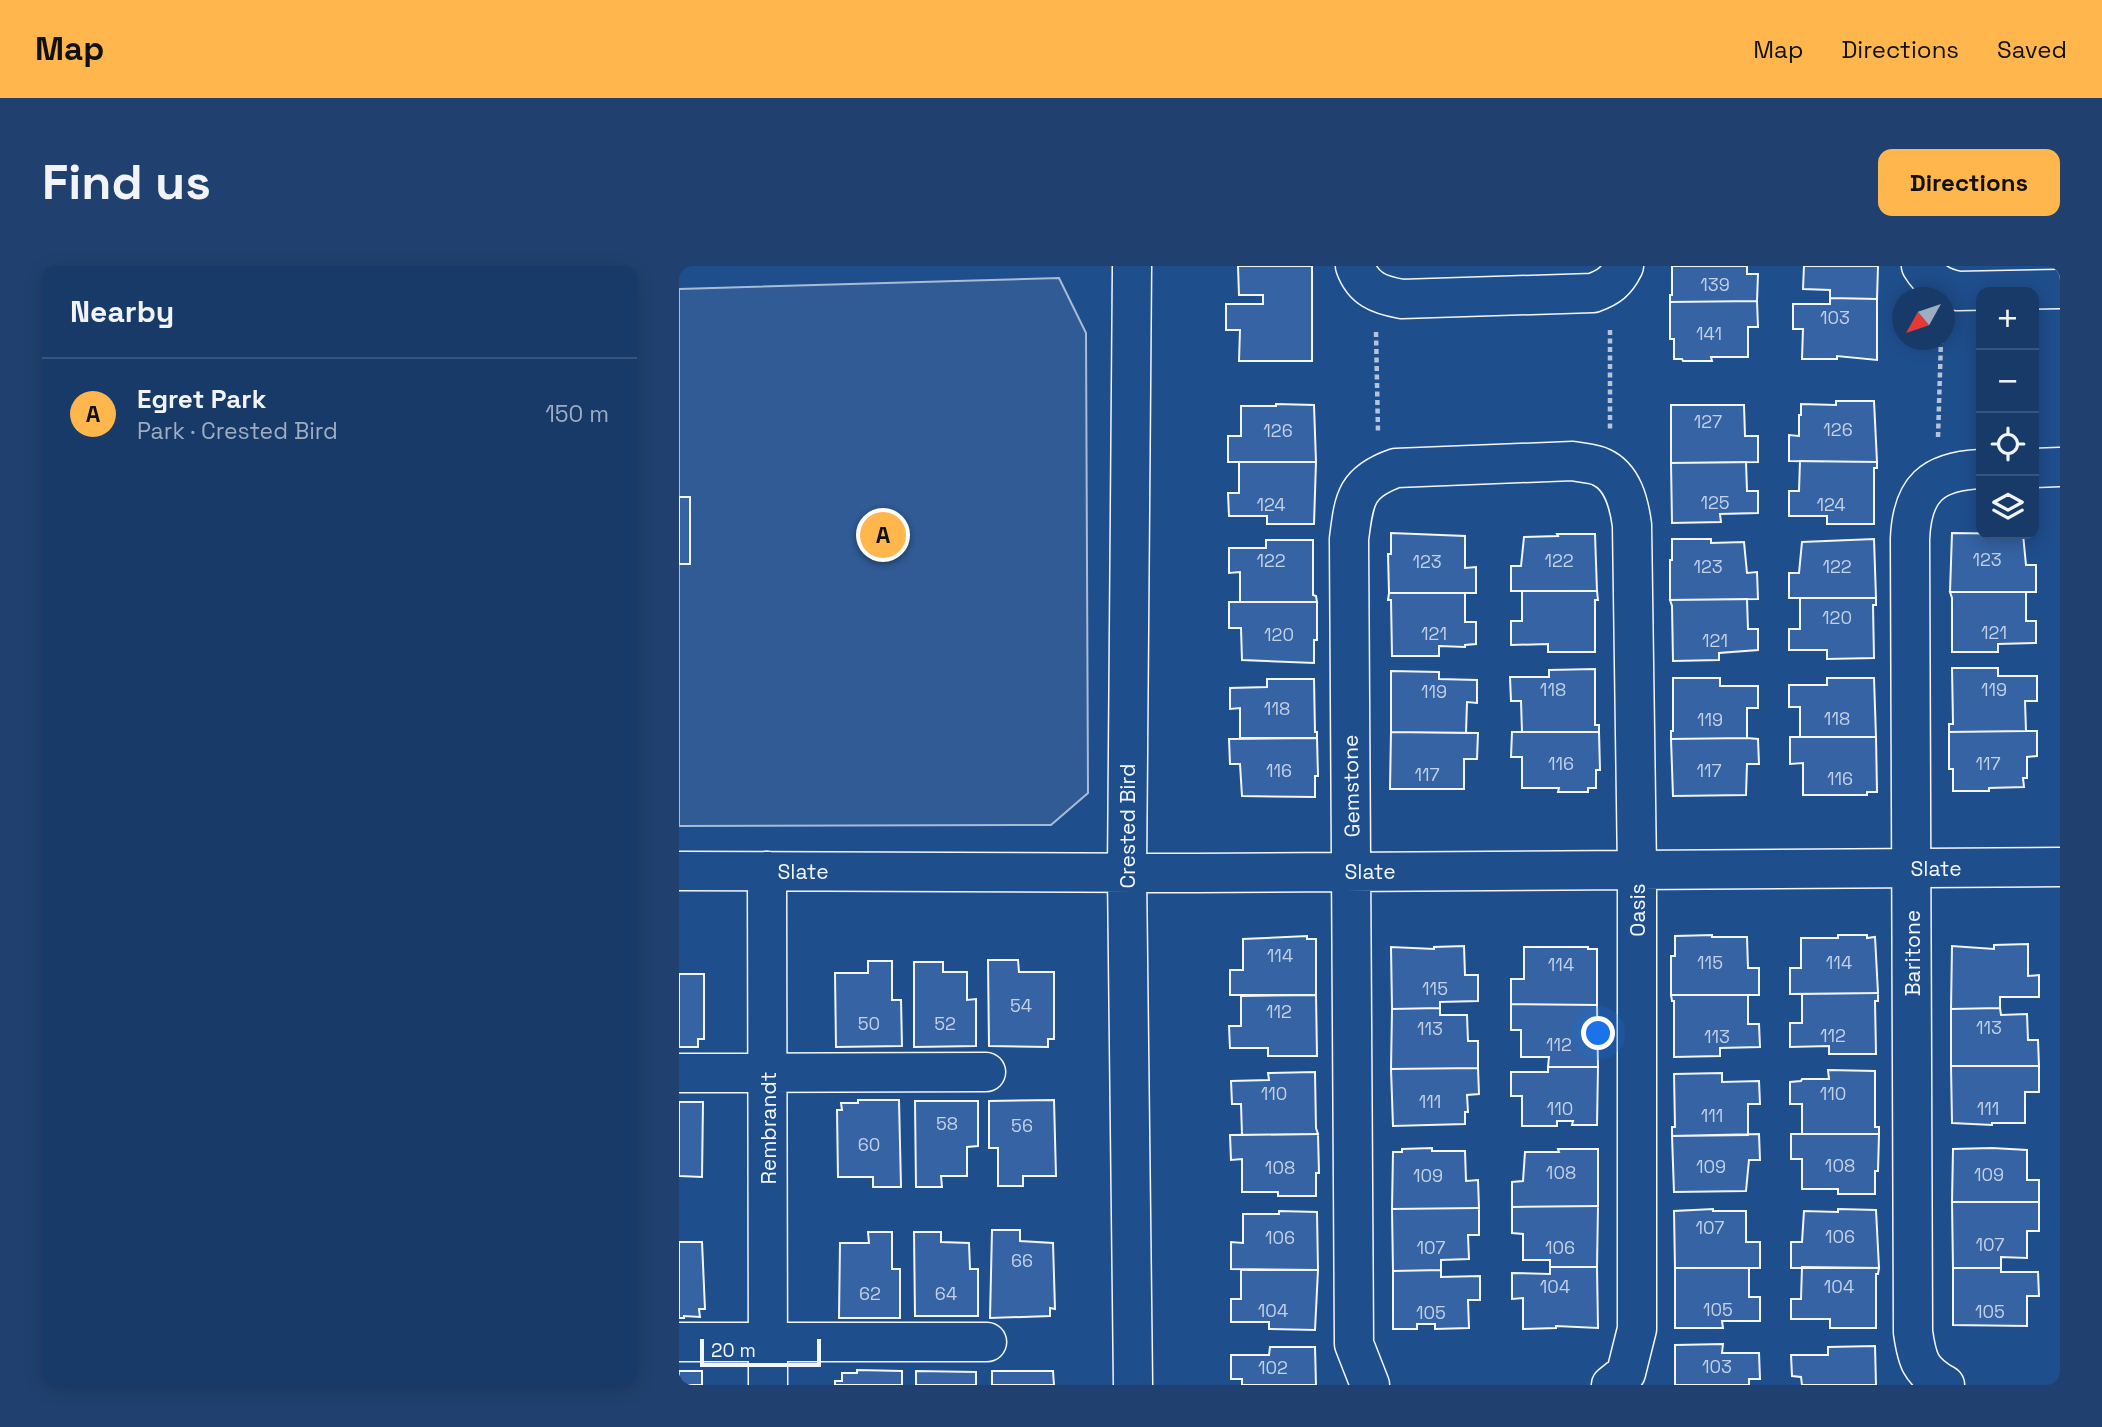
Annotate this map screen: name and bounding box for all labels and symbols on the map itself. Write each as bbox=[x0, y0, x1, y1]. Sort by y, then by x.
house number: 139 bbox=[1700, 273, 1730, 296]
north arrow bbox=[1892, 287, 1955, 350]
house number: 103 bbox=[1820, 306, 1850, 329]
house number: 141 bbox=[1696, 322, 1722, 345]
house number: 127 bbox=[1694, 410, 1722, 433]
house number: 126 bbox=[1823, 418, 1853, 441]
house number: 126 bbox=[1263, 419, 1293, 442]
house number: 125 bbox=[1700, 491, 1730, 514]
house number: 124 bbox=[1256, 493, 1286, 516]
house number: 124 bbox=[1816, 493, 1846, 516]
pin: A bbox=[860, 509, 906, 561]
house number: 123 bbox=[1972, 548, 2002, 571]
house number: 122 bbox=[1256, 549, 1286, 572]
house number: 122 bbox=[1544, 549, 1574, 572]
house number: 123 bbox=[1412, 550, 1442, 573]
house number: 123 bbox=[1693, 555, 1723, 578]
house number: 122 bbox=[1822, 555, 1852, 578]
house number: 120 bbox=[1822, 606, 1852, 629]
house number: 121 bbox=[1981, 621, 2007, 644]
house number: 121 bbox=[1421, 622, 1447, 645]
house number: 120 bbox=[1264, 623, 1294, 646]
house number: 121 bbox=[1702, 629, 1728, 652]
house number: 118 bbox=[1540, 678, 1566, 701]
house number: 119 bbox=[1981, 678, 2007, 701]
house number: 119 bbox=[1421, 680, 1447, 703]
house number: 118 bbox=[1264, 697, 1290, 720]
house number: 118 bbox=[1824, 707, 1850, 730]
house number: 119 bbox=[1697, 708, 1723, 731]
street label: Gemstone bbox=[1337, 734, 1365, 838]
house number: 116 bbox=[1548, 752, 1574, 775]
house number: 117 bbox=[1975, 752, 2001, 775]
house number: 116 bbox=[1266, 759, 1292, 782]
house number: 117 bbox=[1696, 759, 1722, 782]
street label: Crested Bird bbox=[1114, 763, 1141, 889]
house number: 117 bbox=[1414, 763, 1440, 786]
house number: 116 bbox=[1827, 767, 1853, 790]
street label: Slate bbox=[1910, 855, 1962, 882]
street label: Slate bbox=[777, 858, 829, 885]
street label: Slate bbox=[1344, 858, 1396, 885]
street label: Oasis bbox=[1624, 883, 1651, 937]
street label: Baritone bbox=[1899, 910, 1926, 996]
house number: 114 bbox=[1267, 944, 1293, 967]
house number: 115 bbox=[1697, 951, 1723, 974]
house number: 114 bbox=[1826, 951, 1852, 974]
house number: 114 bbox=[1548, 953, 1574, 976]
house number: 115 bbox=[1422, 977, 1448, 1000]
house number: 54 bbox=[1010, 994, 1032, 1017]
house number: 112 bbox=[1266, 1000, 1292, 1023]
house number: 50 bbox=[858, 1012, 880, 1035]
house number: 52 bbox=[934, 1012, 956, 1035]
your location bbox=[1581, 1016, 1615, 1050]
house number: 113 bbox=[1976, 1016, 2002, 1039]
house number: 113 bbox=[1417, 1017, 1443, 1040]
house number: 112 bbox=[1820, 1024, 1846, 1047]
house number: 113 bbox=[1704, 1025, 1730, 1048]
house number: 112 bbox=[1546, 1033, 1572, 1056]
street label: Rembrandt bbox=[755, 1072, 782, 1184]
house number: 110 bbox=[1261, 1082, 1287, 1105]
house number: 110 bbox=[1820, 1082, 1846, 1105]
house number: 111 bbox=[1419, 1090, 1441, 1113]
house number: 110 bbox=[1547, 1097, 1573, 1120]
house number: 111 bbox=[1977, 1097, 1999, 1120]
house number: 111 bbox=[1701, 1104, 1723, 1127]
house number: 58 bbox=[936, 1112, 958, 1135]
house number: 56 bbox=[1011, 1114, 1033, 1137]
house number: 60 bbox=[858, 1133, 880, 1156]
house number: 108 bbox=[1825, 1154, 1855, 1177]
house number: 109 bbox=[1696, 1155, 1726, 1178]
house number: 108 bbox=[1265, 1156, 1295, 1179]
house number: 108 bbox=[1546, 1161, 1576, 1184]
house number: 109 bbox=[1974, 1163, 2004, 1186]
house number: 109 bbox=[1413, 1164, 1443, 1187]
house number: 107 bbox=[1696, 1216, 1724, 1239]
house number: 106 bbox=[1825, 1225, 1855, 1248]
house number: 106 bbox=[1265, 1226, 1295, 1249]
house number: 107 bbox=[1976, 1233, 2004, 1256]
house number: 107 bbox=[1417, 1236, 1445, 1259]
house number: 106 bbox=[1545, 1236, 1575, 1259]
house number: 66 bbox=[1011, 1249, 1033, 1272]
house number: 104 bbox=[1540, 1275, 1570, 1298]
house number: 104 bbox=[1824, 1275, 1854, 1298]
house number: 62 bbox=[859, 1282, 881, 1305]
house number: 64 bbox=[935, 1282, 957, 1305]
house number: 105 bbox=[1703, 1298, 1733, 1321]
house number: 104 bbox=[1258, 1299, 1288, 1322]
house number: 105 bbox=[1975, 1300, 2005, 1323]
house number: 105 bbox=[1416, 1301, 1446, 1324]
scale bar bbox=[700, 1336, 821, 1368]
house number: 103 bbox=[1702, 1355, 1732, 1378]
house number: 102 bbox=[1258, 1356, 1288, 1379]

